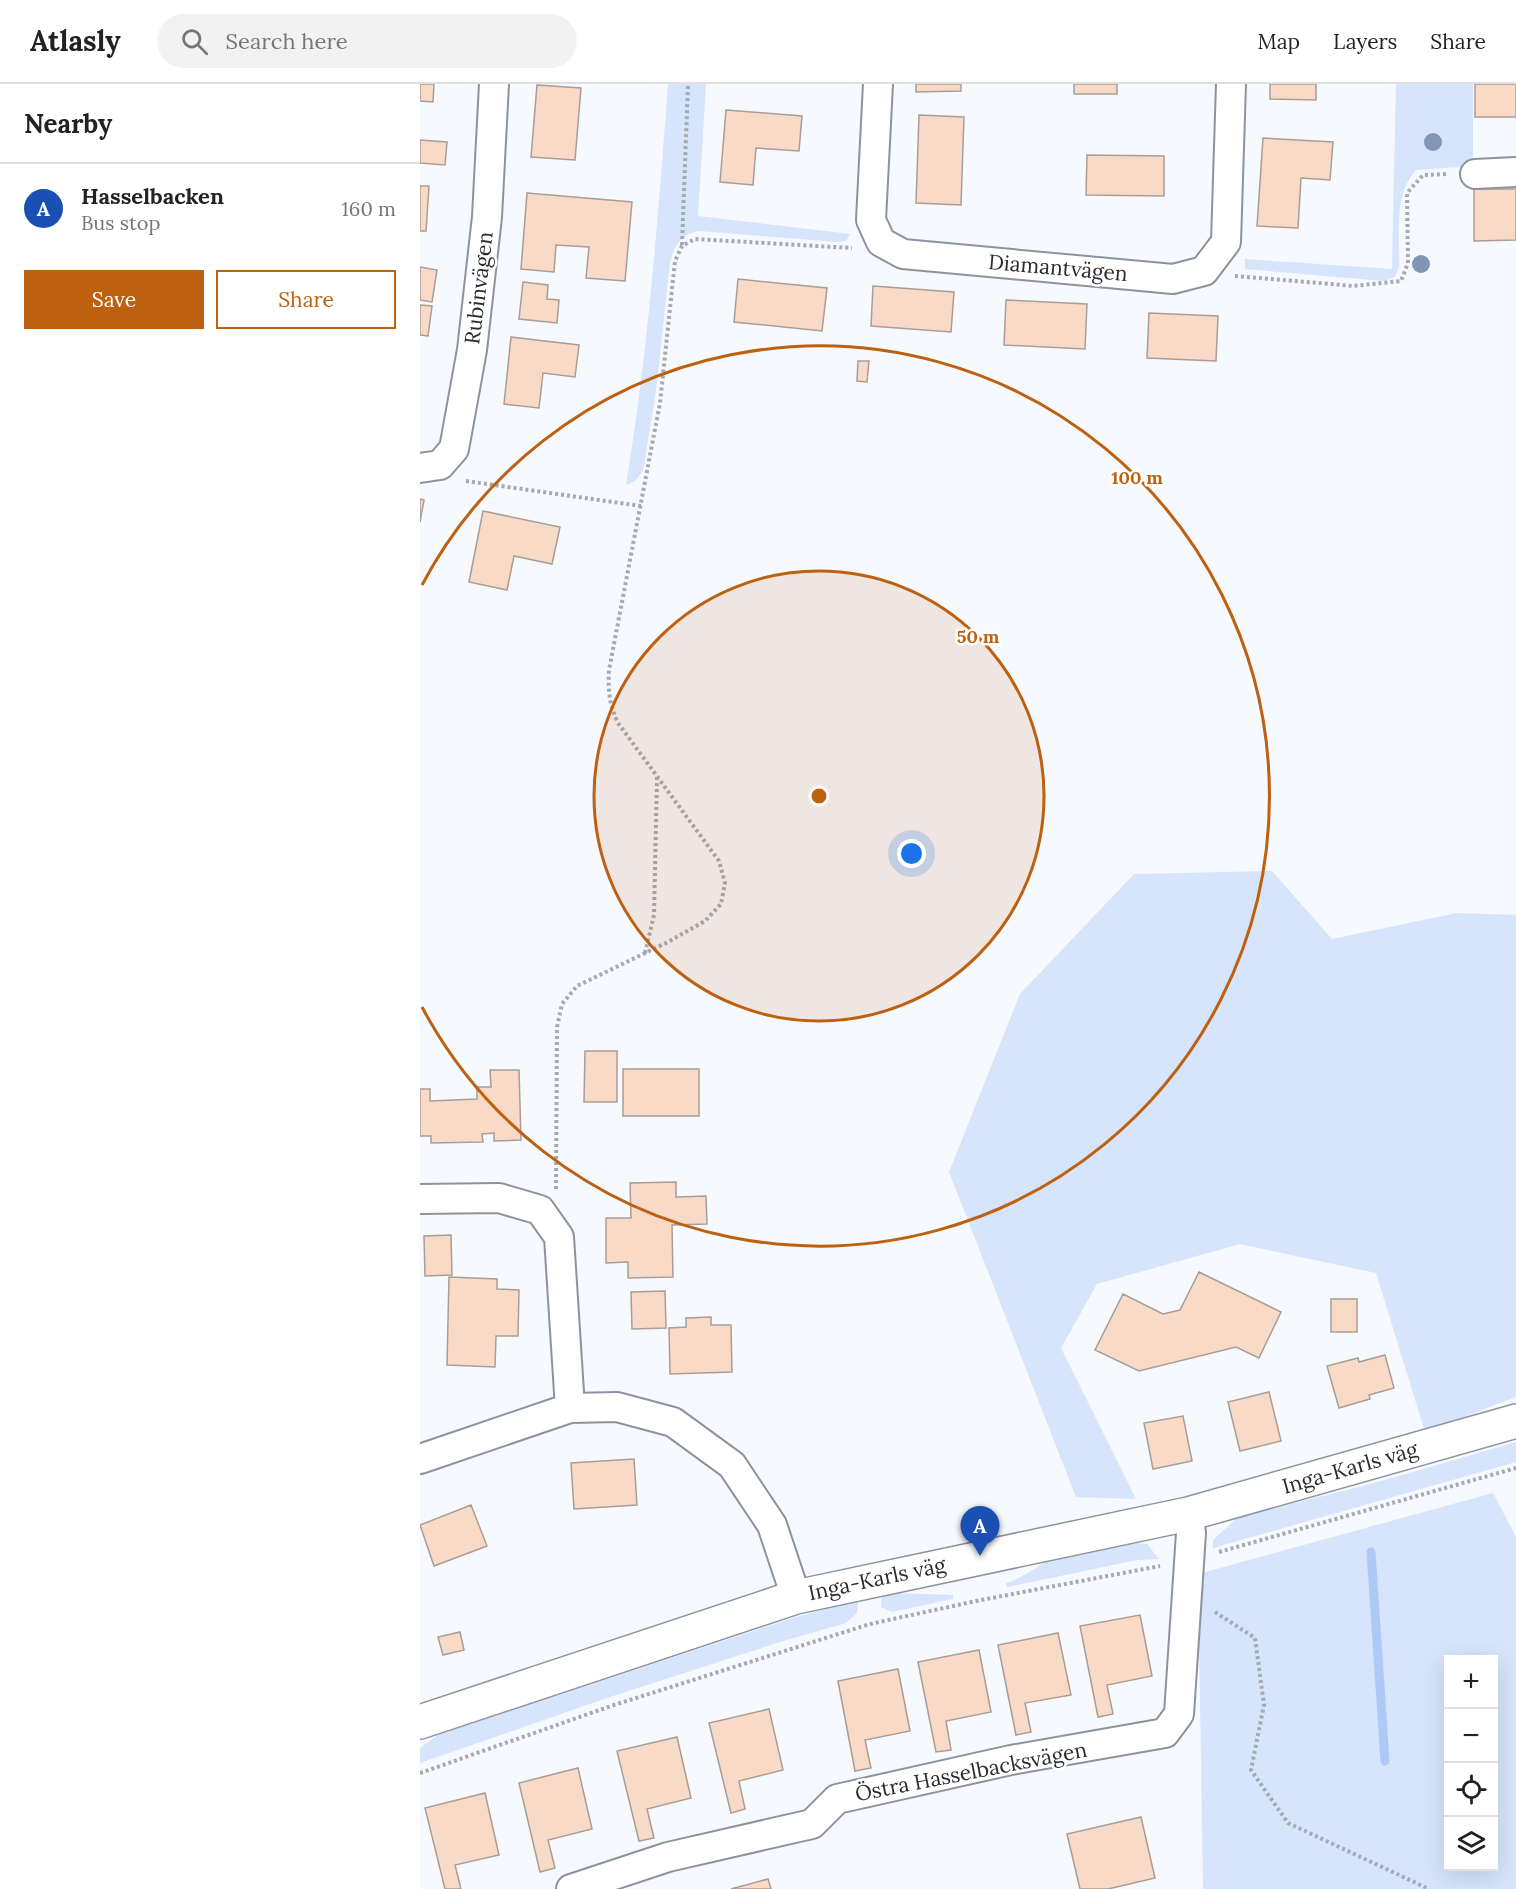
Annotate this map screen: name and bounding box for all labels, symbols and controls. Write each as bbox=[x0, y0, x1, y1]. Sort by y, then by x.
search box bbox=[157, 14, 577, 68]
text: Atlasly bbox=[30, 23, 121, 59]
icon: search bbox=[178, 25, 211, 58]
text: Search here bbox=[226, 27, 348, 55]
text: Map bbox=[1257, 28, 1300, 55]
text: Layers bbox=[1333, 28, 1397, 55]
text: Share bbox=[1430, 28, 1486, 55]
text: Nearby bbox=[24, 107, 112, 140]
text: Hasselbacken bbox=[81, 182, 224, 210]
text: A bbox=[37, 196, 50, 221]
text: 160 m bbox=[342, 196, 396, 221]
text: Bus stop bbox=[81, 210, 160, 235]
street label: Rubinvägen bbox=[458, 230, 499, 346]
street label: Diamantvägen bbox=[987, 248, 1129, 287]
button: Save bbox=[24, 270, 204, 329]
button: Share bbox=[216, 270, 396, 329]
text: 100 m bbox=[1111, 466, 1163, 489]
text: 50 m bbox=[957, 625, 1000, 648]
centre of rings bbox=[809, 786, 829, 806]
your location bbox=[897, 839, 926, 868]
street label: Inga-Karls väg bbox=[1279, 1435, 1421, 1500]
pin: A bbox=[960, 1506, 1000, 1556]
street label: Inga-Karls väg bbox=[806, 1551, 949, 1606]
map controls bbox=[1444, 1655, 1498, 1871]
button: + bbox=[1444, 1655, 1498, 1709]
button: − bbox=[1444, 1709, 1498, 1763]
street label: Östra Hasselbacksvägen bbox=[853, 1736, 1089, 1807]
button: locate bbox=[1444, 1763, 1498, 1817]
button: layers bbox=[1444, 1817, 1498, 1871]

